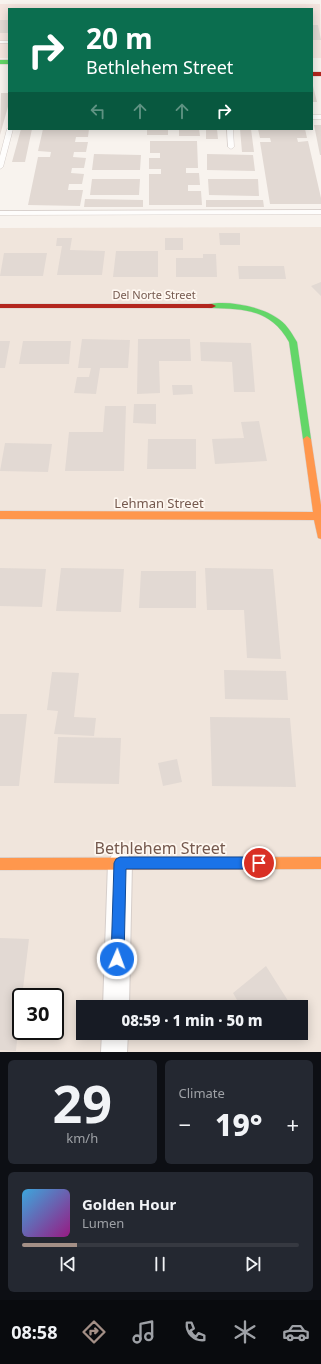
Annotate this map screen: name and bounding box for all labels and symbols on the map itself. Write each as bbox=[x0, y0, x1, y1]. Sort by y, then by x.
street label: Del Norte Street bbox=[112, 287, 196, 302]
street label: Lehman Street bbox=[114, 494, 204, 512]
street label: Bethlehem Street bbox=[95, 837, 226, 859]
pin bbox=[242, 846, 276, 880]
position arrow bbox=[96, 938, 138, 980]
speed limit sign: 30 bbox=[12, 988, 64, 1040]

